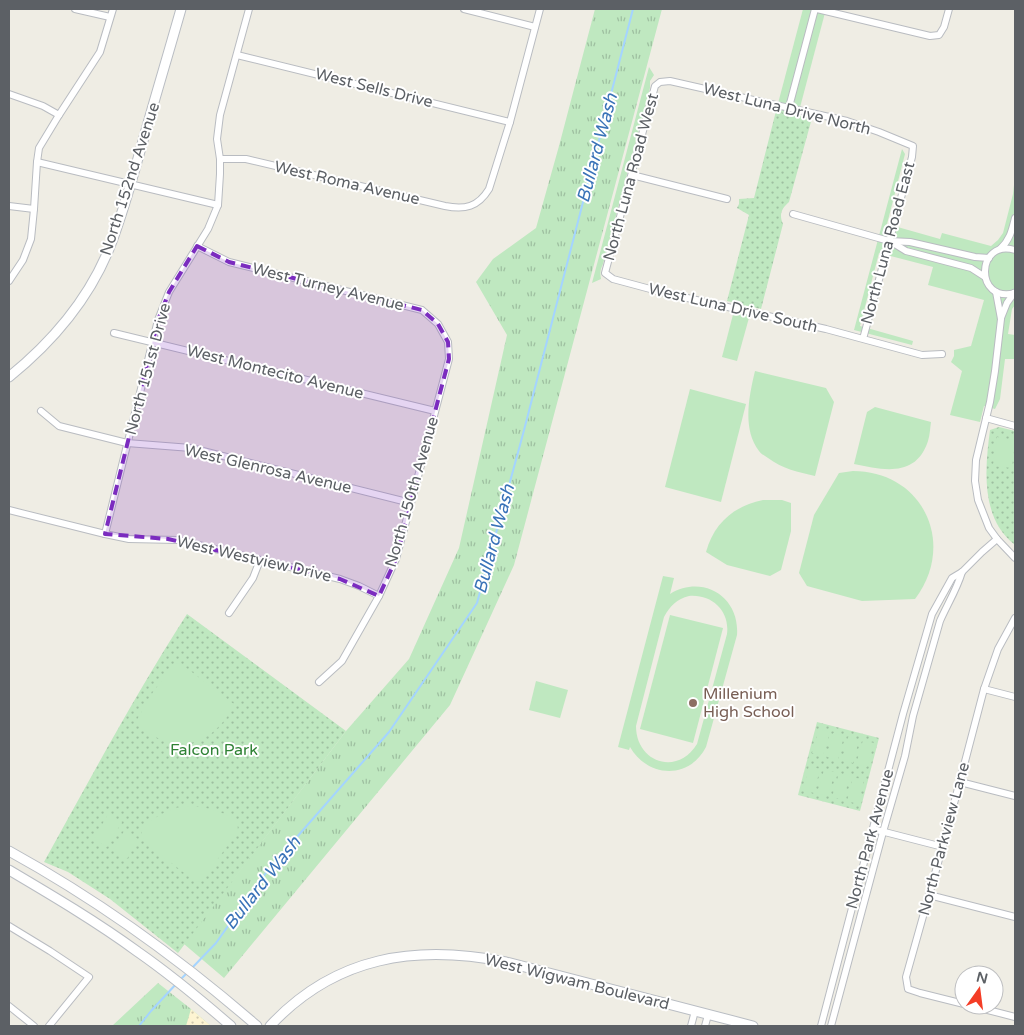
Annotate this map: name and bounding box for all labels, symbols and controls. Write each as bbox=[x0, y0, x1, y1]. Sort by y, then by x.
street label: West Sells Drive bbox=[313, 64, 435, 112]
street label: West Luna Drive North bbox=[701, 78, 873, 140]
water label: Bullard Wash bbox=[572, 90, 622, 205]
street label: North Luna Road West bbox=[599, 91, 663, 263]
street label: North 152nd Avenue bbox=[96, 100, 164, 258]
street label: West Roma Avenue bbox=[272, 157, 422, 209]
street label: North Luna Road East bbox=[857, 159, 919, 327]
street label: West Turney Avenue bbox=[250, 258, 406, 316]
street label: West Luna Drive South bbox=[646, 279, 820, 337]
street label: North 151st Drive bbox=[121, 301, 175, 437]
street label: West Montecito Avenue bbox=[184, 340, 366, 404]
street label: North 150th Avenue bbox=[381, 414, 443, 570]
street label: West Glenrosa Avenue bbox=[182, 440, 354, 498]
water label: Bullard Wash bbox=[469, 481, 519, 596]
street label: West Westview Drive bbox=[175, 531, 333, 587]
place label: Millenium High School bbox=[703, 684, 794, 722]
marker: Millenium High School bbox=[687, 697, 699, 709]
park label: Falcon Park bbox=[170, 740, 258, 760]
street label: North Parkview Lane bbox=[914, 760, 974, 918]
street label: North Park Avenue bbox=[842, 767, 898, 911]
water label: Bullard Wash bbox=[219, 831, 306, 934]
street label: West Wigwam Boulevard bbox=[483, 949, 671, 1015]
north arrow bbox=[954, 965, 1004, 1015]
text: N bbox=[975, 968, 990, 987]

